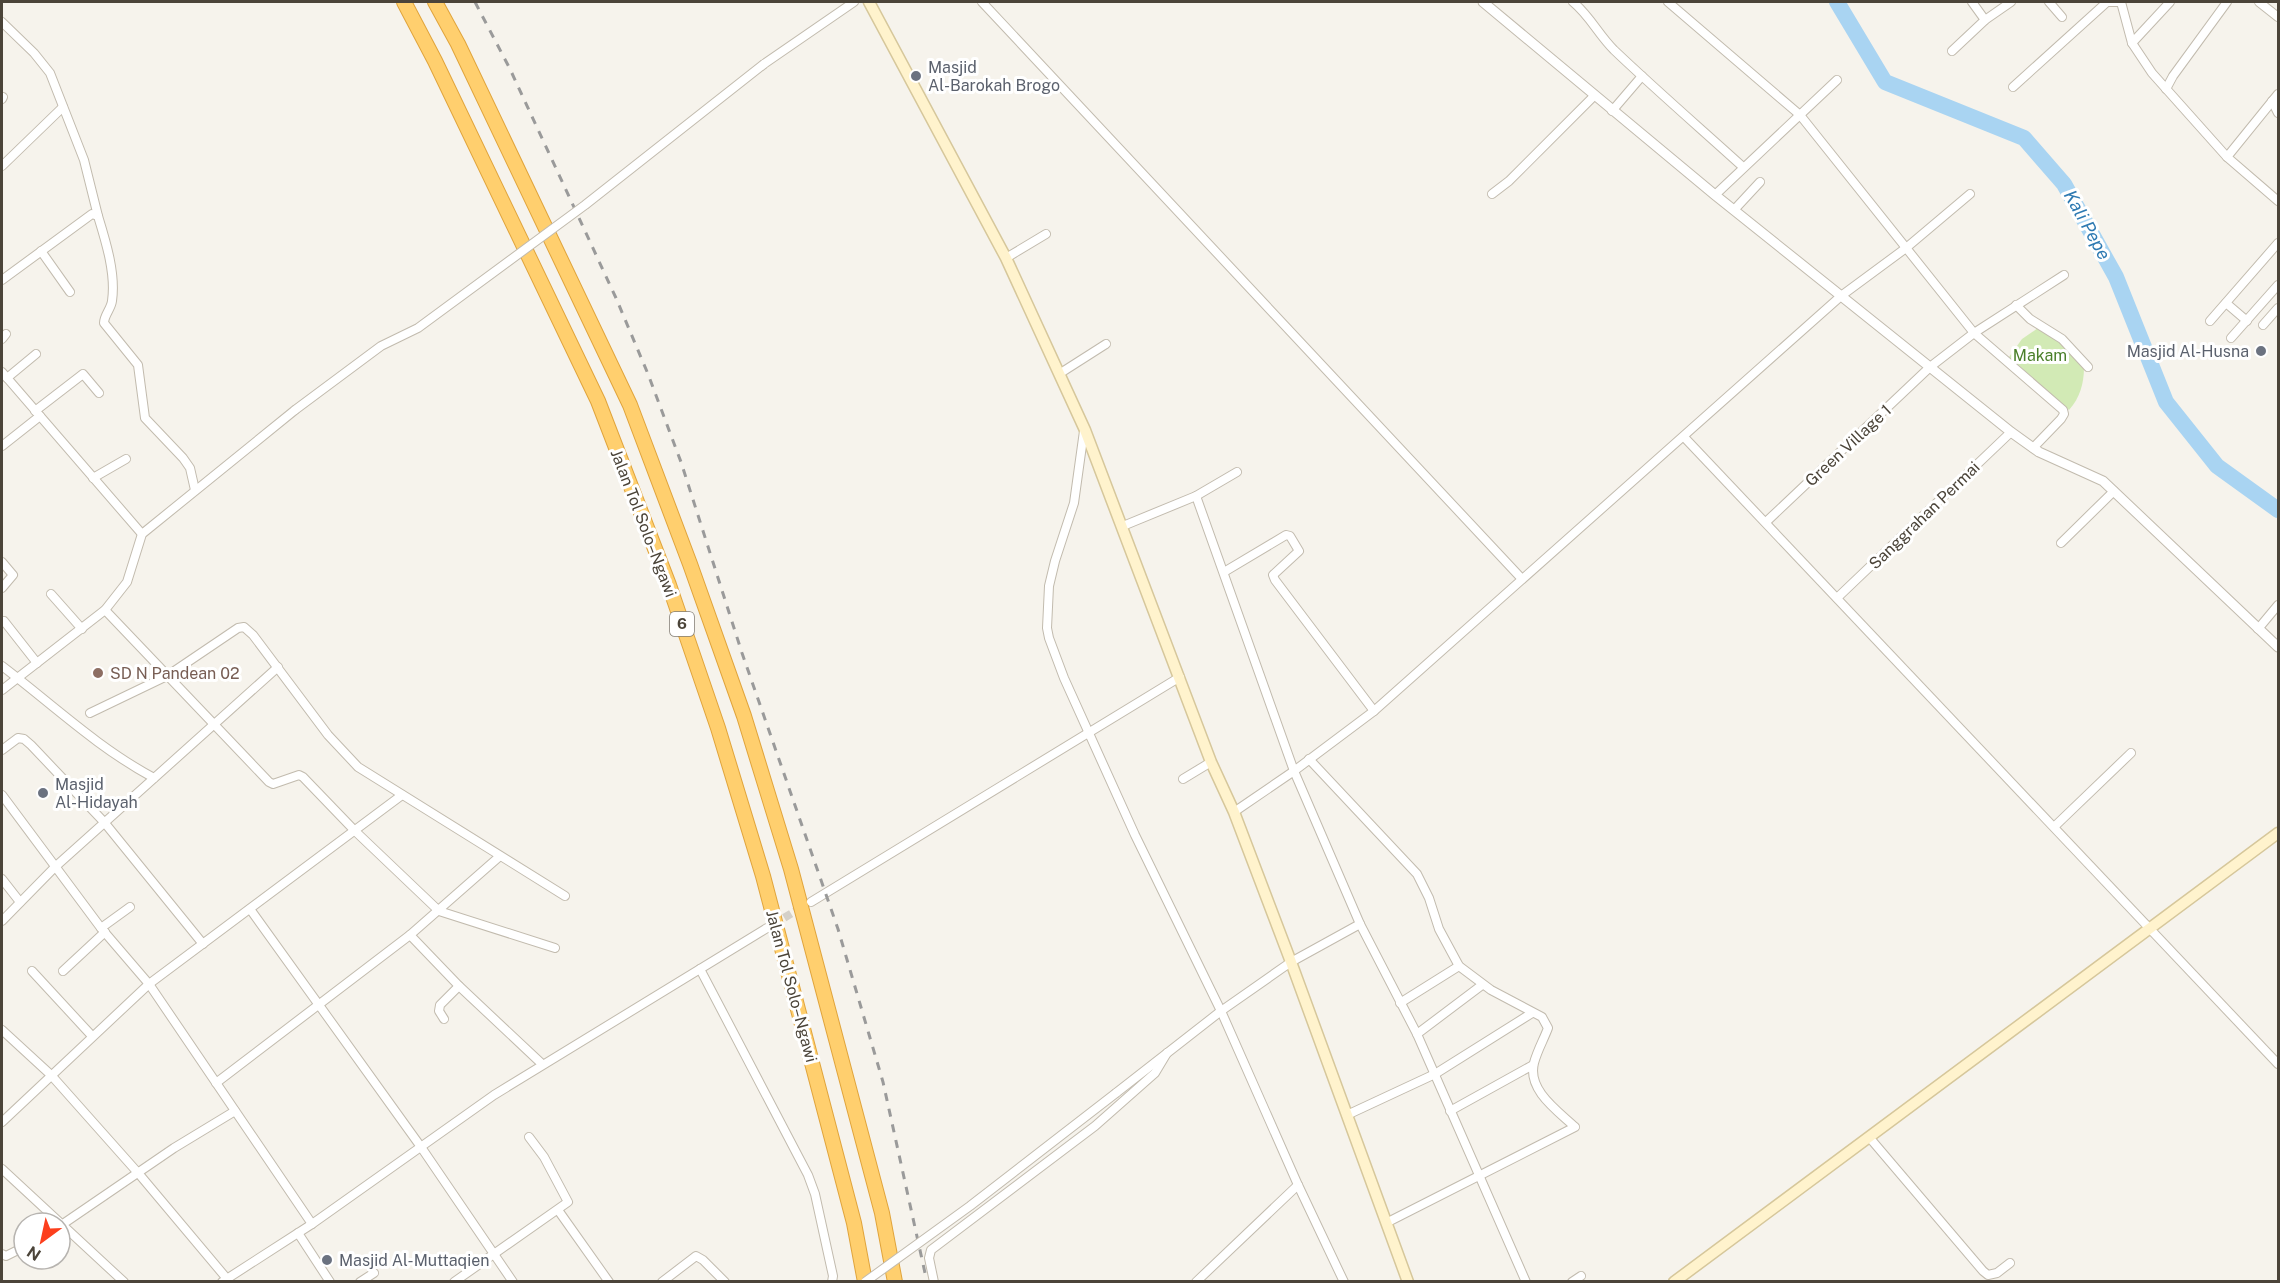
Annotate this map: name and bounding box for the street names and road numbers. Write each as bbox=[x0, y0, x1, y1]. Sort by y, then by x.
street label: Green Village 1 bbox=[1801, 401, 1895, 490]
street label: Jalan Tol Solo–Ngawi bbox=[607, 447, 681, 600]
street label: Sanggrahan Permai bbox=[1865, 458, 1984, 573]
road number: 6 bbox=[670, 612, 694, 636]
street label: Jalan Tol Solo–Ngawi bbox=[762, 908, 821, 1064]

